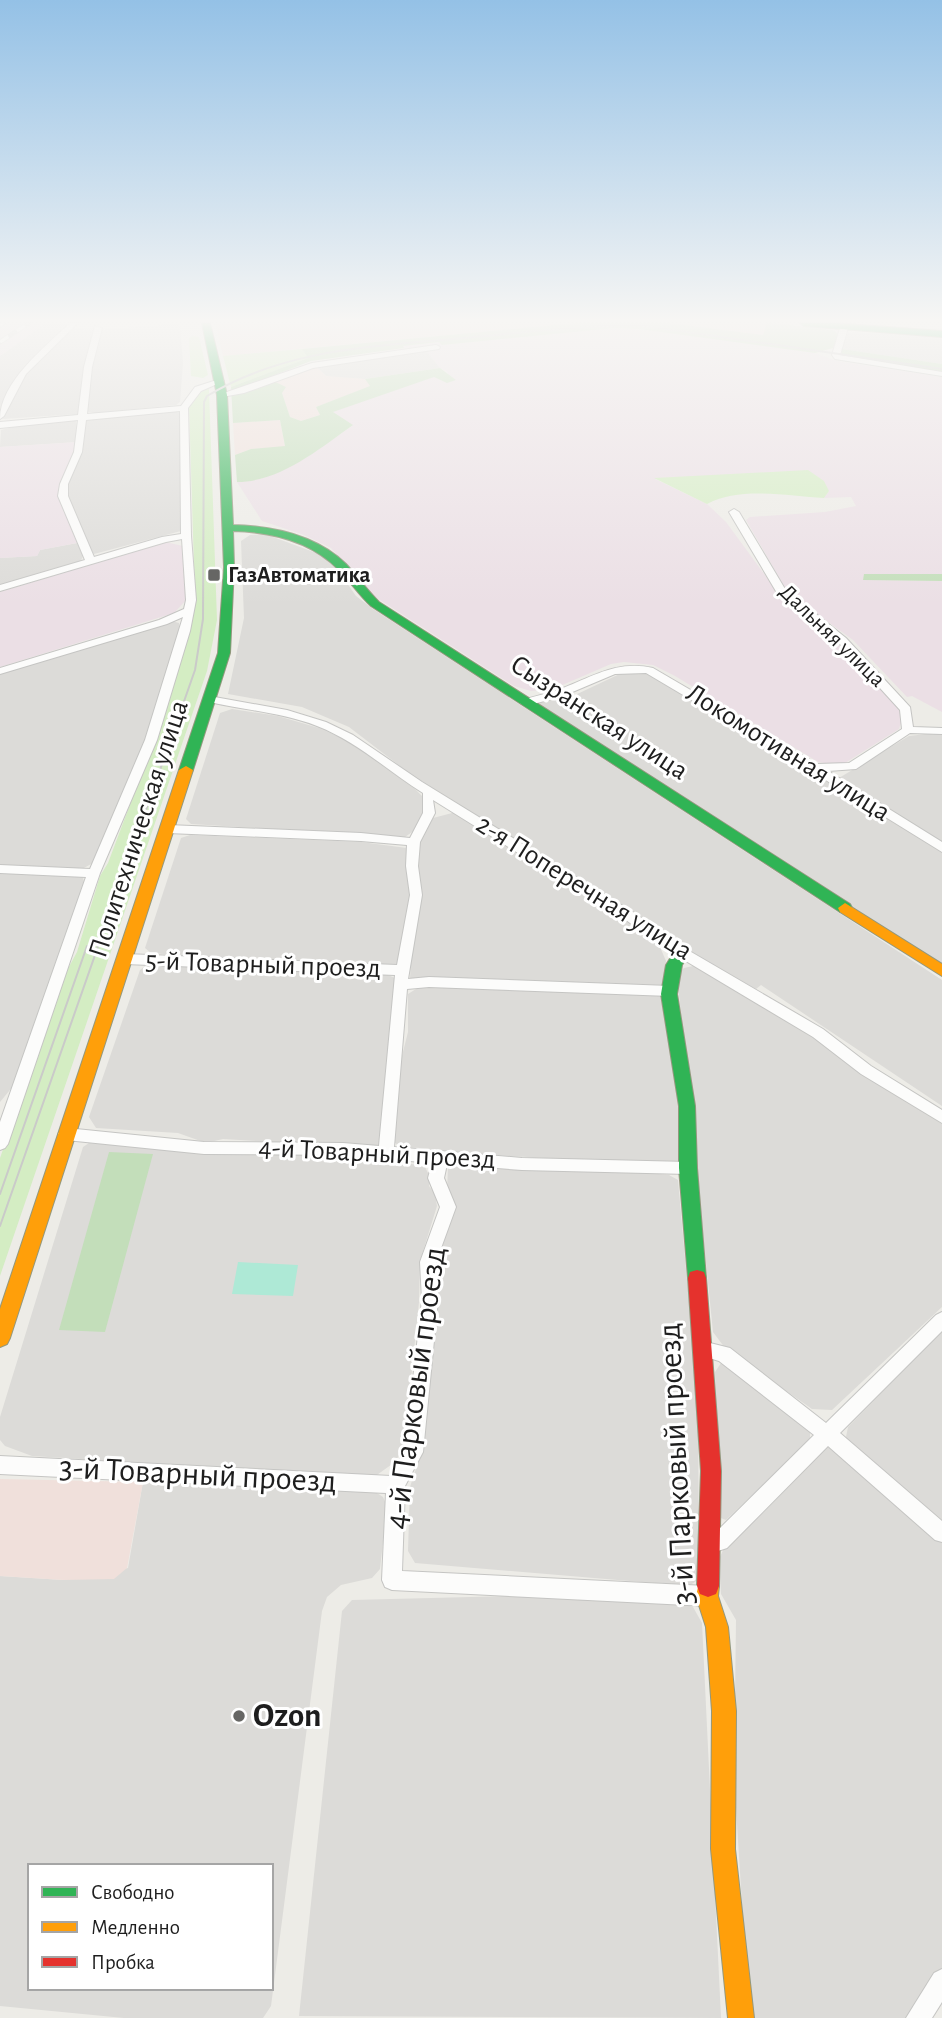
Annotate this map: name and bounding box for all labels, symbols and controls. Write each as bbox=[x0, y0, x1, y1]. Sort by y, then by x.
place label: ГазАвтоматика bbox=[228, 564, 371, 587]
marker: ГазАвтоматика bbox=[206, 567, 222, 583]
street label: Дальняя улица bbox=[775, 580, 889, 692]
street label: Сызранская улица bbox=[505, 650, 693, 786]
street label: Локомотивная улица bbox=[681, 679, 895, 827]
street label: Политехническая улица bbox=[84, 697, 194, 961]
street label: 2-я Поперечная улица bbox=[471, 810, 697, 966]
street label: 5-й Товарный проезд bbox=[145, 947, 381, 983]
street label: 4-й Товарный проезд bbox=[258, 1134, 496, 1174]
street label: 4-й Парковый проезд bbox=[380, 1245, 452, 1531]
street label: 3-й Парковый проезд bbox=[653, 1322, 701, 1606]
street label: 3-й Товарный проезд bbox=[58, 1451, 338, 1499]
place label: Ozon bbox=[253, 1700, 322, 1733]
marker: Ozon bbox=[231, 1708, 247, 1724]
legend bbox=[28, 1864, 273, 1990]
text: Свободно bbox=[91, 1882, 175, 1903]
text: Медленно bbox=[91, 1917, 180, 1938]
text: Пробка bbox=[91, 1952, 155, 1973]

